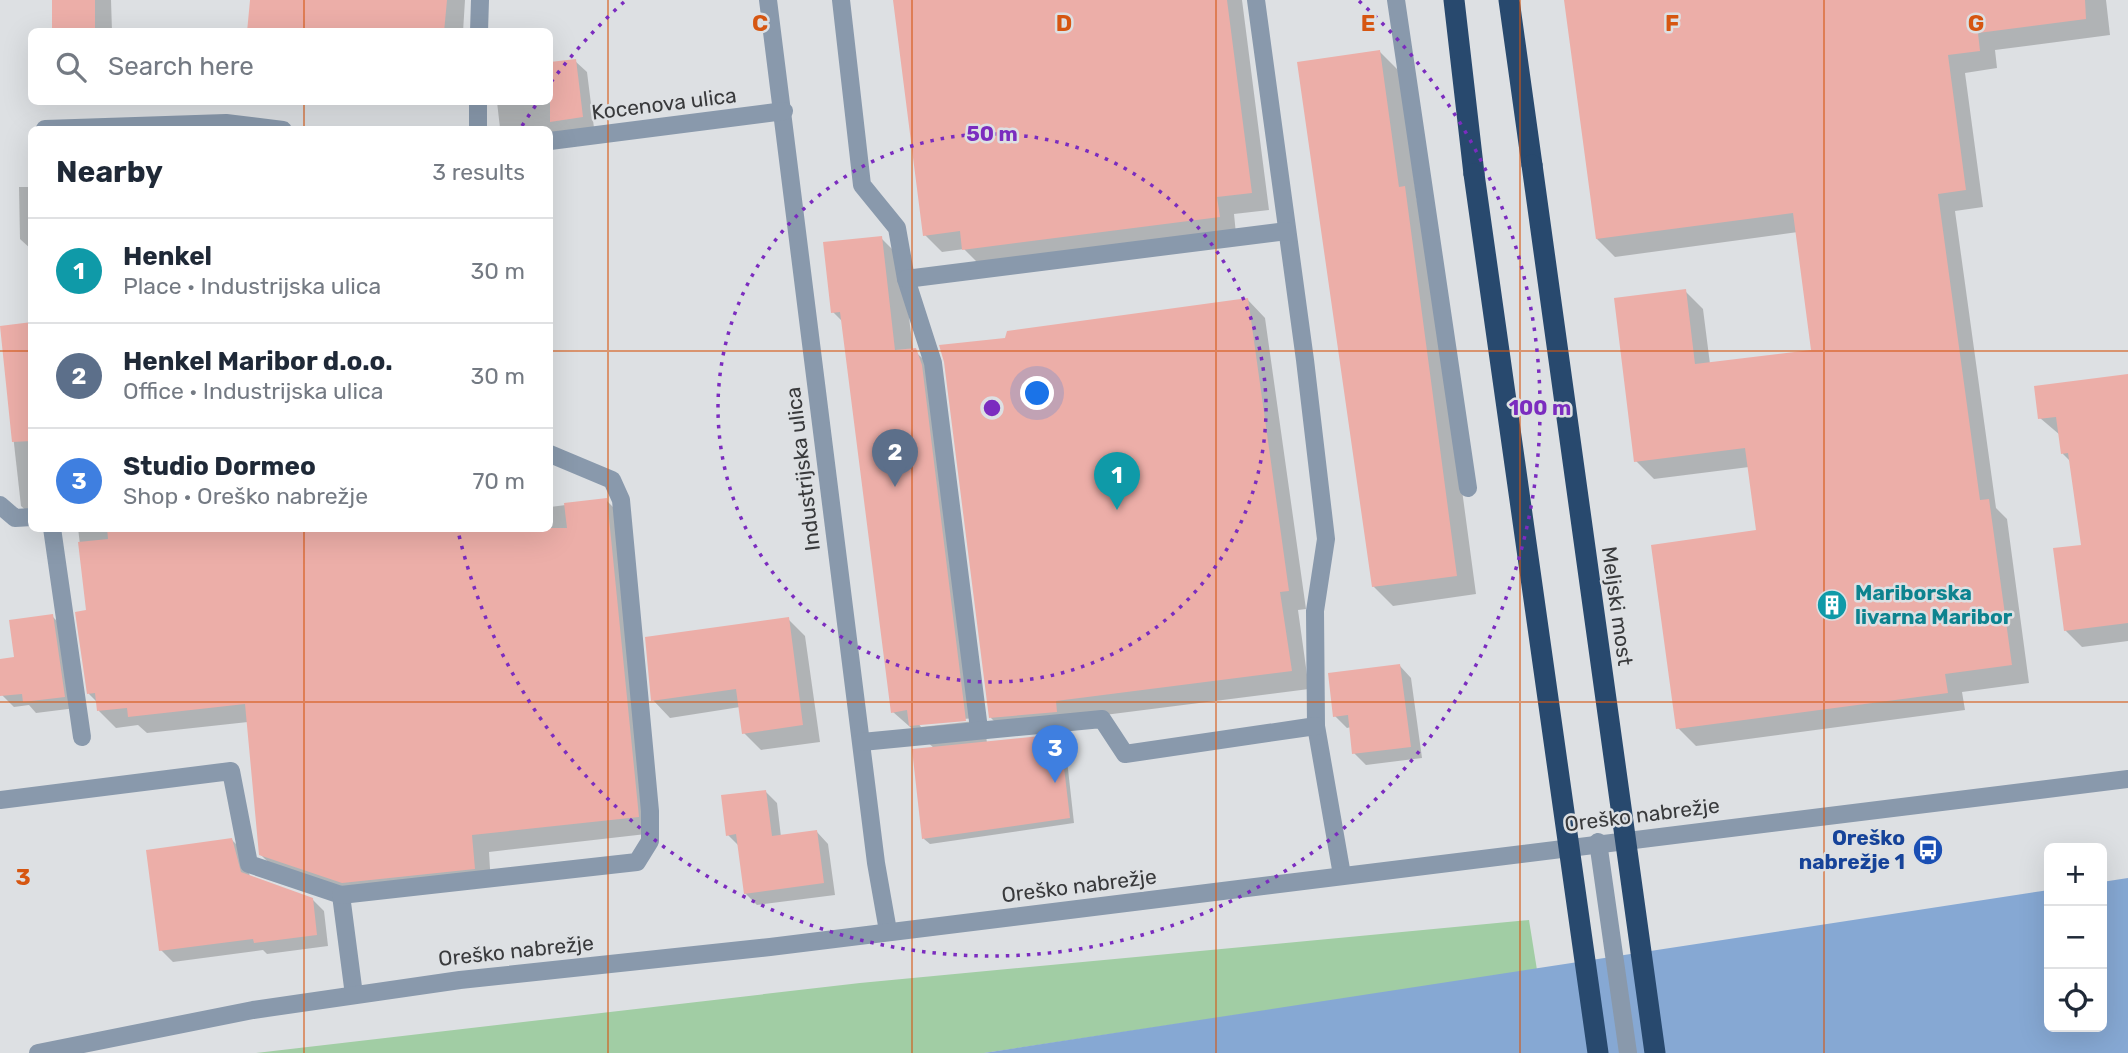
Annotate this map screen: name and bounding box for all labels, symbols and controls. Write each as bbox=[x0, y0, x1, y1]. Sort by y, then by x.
text: C bbox=[752, 9, 768, 37]
text: D bbox=[1056, 9, 1072, 37]
text: E bbox=[1361, 9, 1375, 37]
text: F bbox=[1665, 9, 1679, 37]
text: G bbox=[1968, 9, 1984, 37]
search box bbox=[28, 28, 553, 105]
icon: search bbox=[52, 48, 90, 86]
text: Search here bbox=[108, 51, 254, 82]
street label: Kocenova ulica bbox=[590, 82, 738, 125]
text: 50 m bbox=[966, 121, 1018, 146]
text: Nearby bbox=[56, 154, 163, 190]
text: 3 results bbox=[432, 158, 525, 186]
text: Henkel bbox=[123, 241, 212, 272]
text: 1 bbox=[73, 257, 85, 285]
text: 30 m bbox=[470, 257, 525, 285]
text: Place · Industrijska ulica bbox=[123, 272, 381, 300]
text: Henkel Maribor d.o.o. bbox=[123, 346, 393, 377]
text: 2 bbox=[72, 362, 86, 390]
text: 30 m bbox=[470, 362, 525, 390]
your location bbox=[1020, 376, 1054, 410]
text: Office · Industrijska ulica bbox=[123, 377, 383, 405]
street label: Industrijska ulica bbox=[780, 386, 825, 552]
text: 100 m bbox=[1509, 395, 1571, 420]
centre of rings bbox=[980, 396, 1004, 420]
pin: 2 bbox=[872, 429, 918, 487]
text: Studio Dormeo bbox=[123, 451, 316, 482]
pin: 1 bbox=[1094, 452, 1140, 510]
text: 3 bbox=[71, 467, 87, 495]
text: 70 m bbox=[473, 467, 525, 495]
text: Shop · Oreško nabrežje bbox=[123, 482, 368, 510]
street label: Meljski most bbox=[1597, 545, 1638, 667]
place label: Mariborska livarna Maribor bbox=[1855, 580, 2013, 629]
building icon: Mariborska livarna Maribor bbox=[1815, 588, 1849, 622]
pin: 3 bbox=[1032, 725, 1078, 783]
street label: Oreško nabrežje bbox=[1563, 793, 1721, 836]
place label: Oreško nabrežje 1 bbox=[1799, 825, 1905, 874]
bus stop icon: Oreško nabrežje 1 bbox=[1911, 833, 1945, 867]
map controls bbox=[2044, 843, 2107, 1032]
button: + bbox=[2044, 843, 2107, 906]
text: 3 bbox=[15, 863, 31, 891]
street label: Oreško nabrežje bbox=[1000, 864, 1158, 907]
button: − bbox=[2044, 906, 2107, 969]
street label: Oreško nabrežje bbox=[437, 930, 595, 971]
button: locate bbox=[2044, 969, 2107, 1032]

